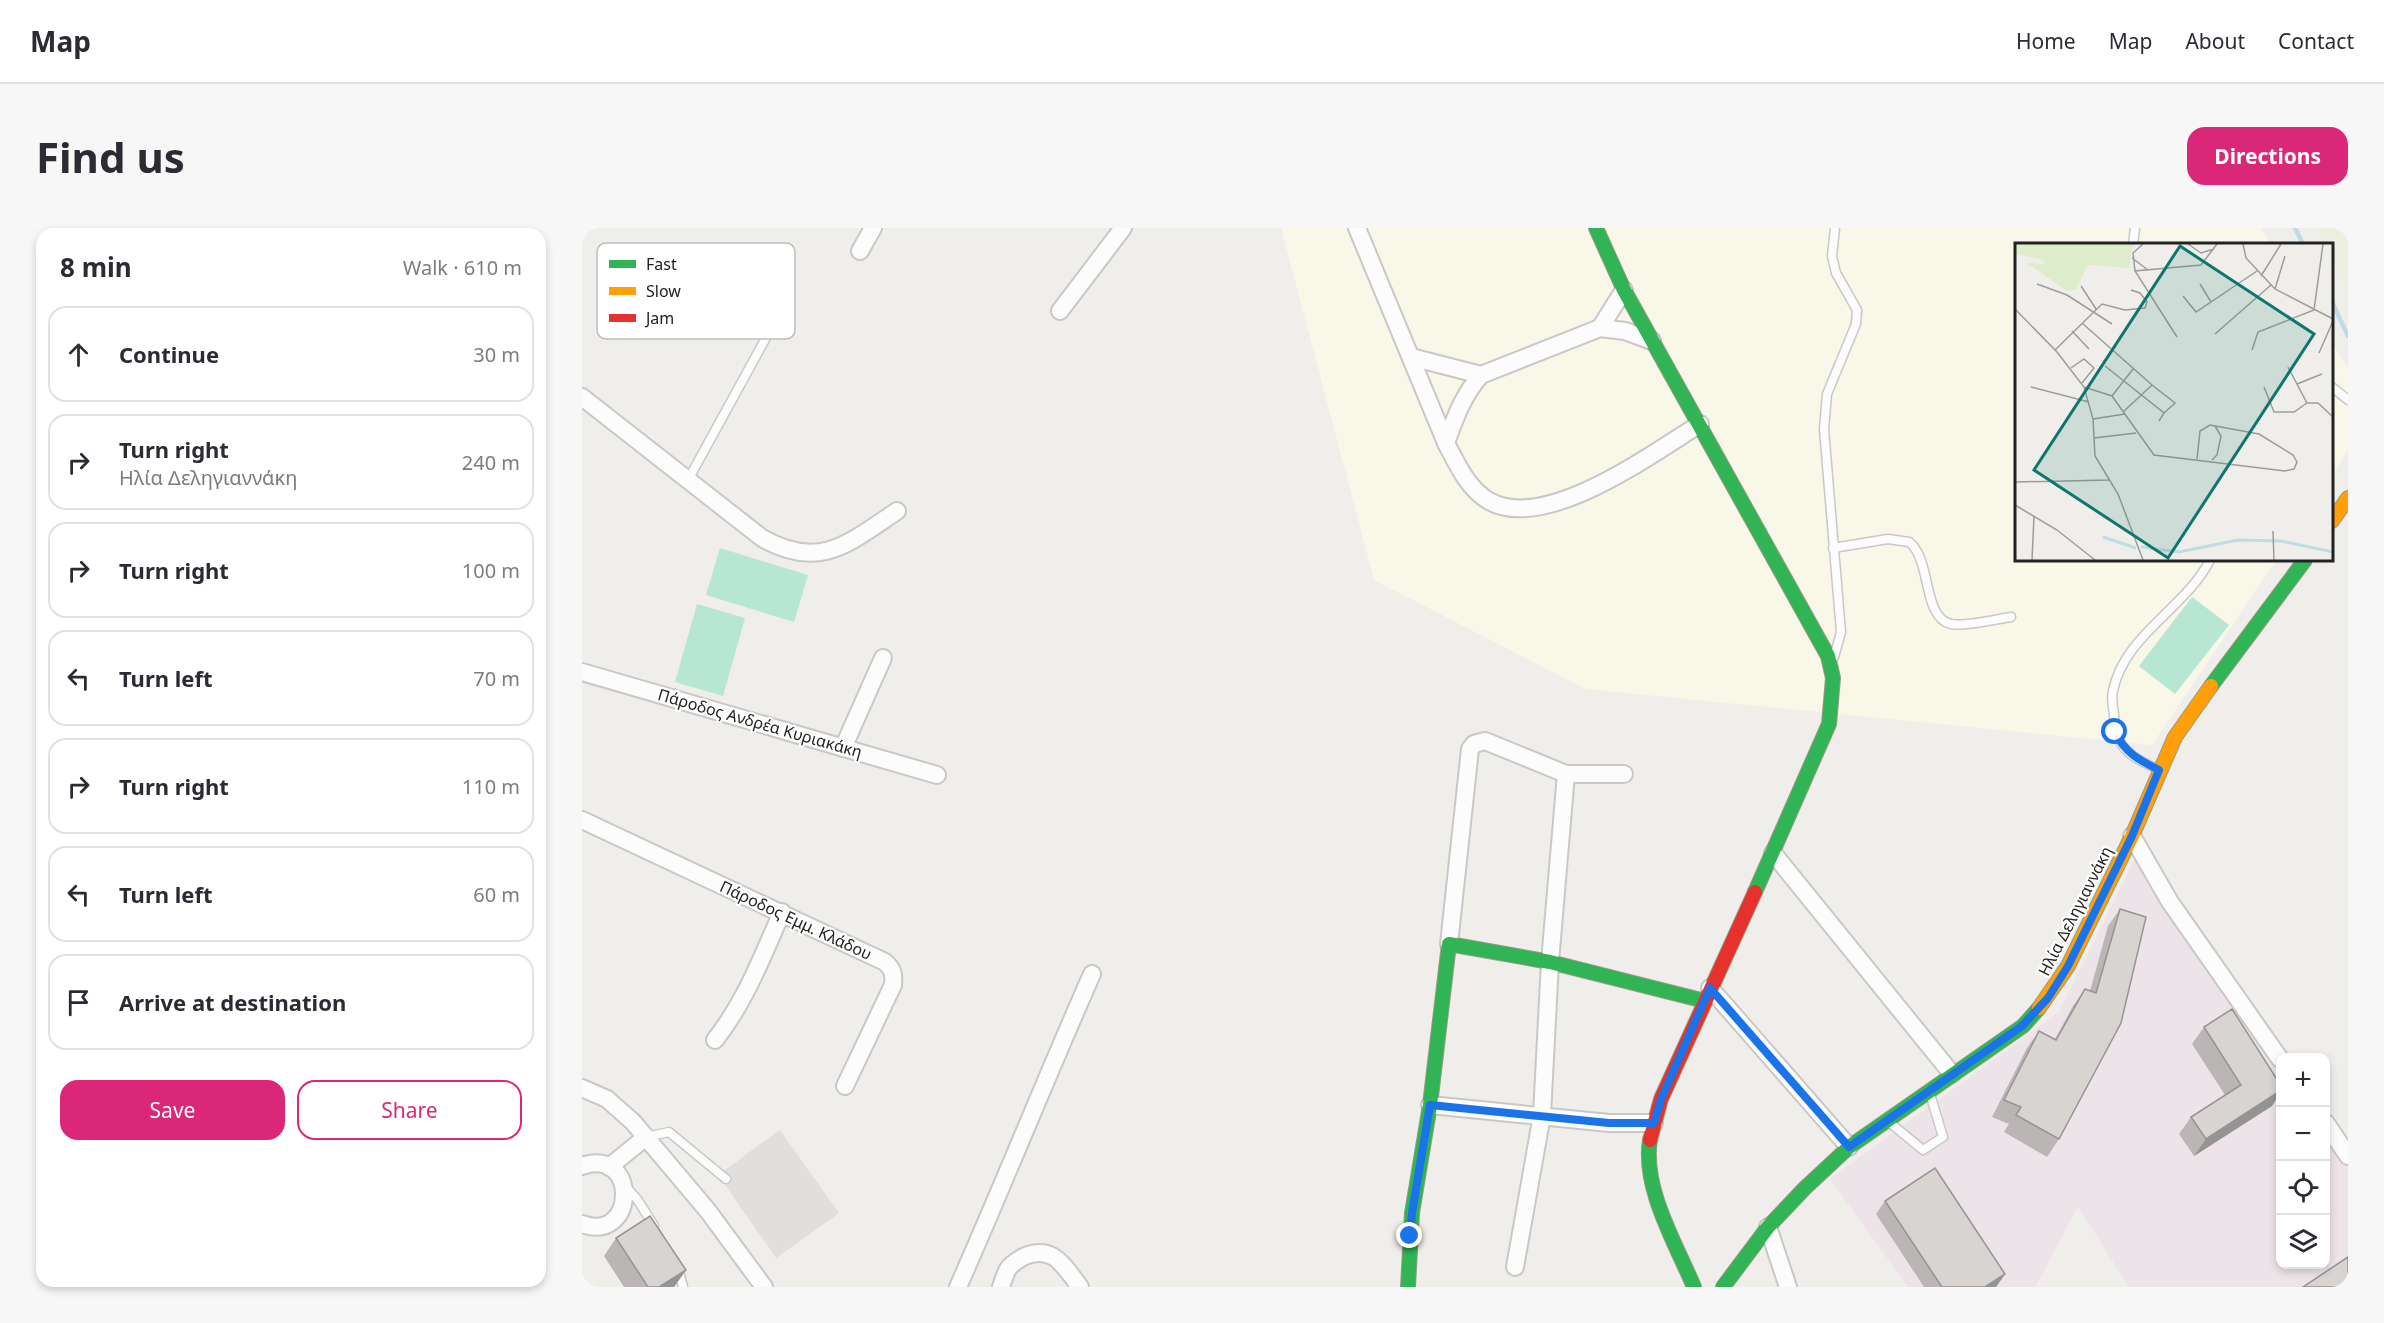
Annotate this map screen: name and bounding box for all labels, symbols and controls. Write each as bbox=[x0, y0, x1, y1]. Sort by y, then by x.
text: Map bbox=[30, 22, 91, 60]
text: Home bbox=[2016, 27, 2076, 55]
text: Map bbox=[2109, 27, 2152, 55]
text: About bbox=[2185, 27, 2245, 55]
text: Contact bbox=[2278, 27, 2354, 55]
button: Directions bbox=[2187, 127, 2348, 185]
text: Find us bbox=[36, 128, 185, 185]
legend bbox=[597, 243, 795, 339]
inset map bbox=[2015, 243, 2333, 561]
text: 8 min bbox=[60, 249, 132, 285]
text: Fast bbox=[646, 253, 677, 275]
text: Walk · 610 m bbox=[403, 254, 522, 281]
text: Slow bbox=[646, 280, 681, 302]
text: Jam bbox=[644, 307, 674, 329]
icon: ahead bbox=[62, 338, 95, 371]
text: Continue bbox=[119, 339, 219, 369]
text: 30 m bbox=[473, 341, 520, 368]
text: Turn right bbox=[119, 434, 229, 464]
icon: right bbox=[62, 446, 95, 479]
text: 240 m bbox=[462, 449, 520, 476]
text: Ηλία Δεληγιαννάκη bbox=[119, 464, 297, 491]
icon: right bbox=[62, 554, 95, 587]
text: Turn right bbox=[119, 555, 229, 585]
text: 100 m bbox=[462, 557, 520, 584]
icon: left bbox=[62, 662, 95, 695]
text: Turn left bbox=[119, 663, 213, 693]
text: 70 m bbox=[473, 665, 520, 692]
street label: Πάροδος Ανδρέα Κυριακάκη bbox=[655, 683, 865, 763]
route start bbox=[2101, 718, 2127, 744]
icon: right bbox=[62, 770, 95, 803]
text: Turn right bbox=[119, 771, 229, 801]
text: 110 m bbox=[462, 773, 520, 800]
street label: Ηλία Δεληγιαννάκη bbox=[2033, 842, 2117, 980]
street label: Πάροδος Εμμ. Κλάδου bbox=[716, 875, 876, 965]
icon: left bbox=[62, 878, 95, 911]
text: Turn left bbox=[119, 879, 213, 909]
text: 60 m bbox=[473, 881, 520, 908]
icon: arrive bbox=[62, 986, 95, 1019]
text: Arrive at destination bbox=[119, 987, 346, 1017]
map controls bbox=[2276, 1053, 2330, 1269]
button: + bbox=[2276, 1053, 2330, 1107]
button: Save bbox=[60, 1080, 285, 1140]
button: Share bbox=[297, 1080, 522, 1140]
button: − bbox=[2276, 1107, 2330, 1161]
button: locate bbox=[2276, 1161, 2330, 1215]
button: layers bbox=[2276, 1215, 2330, 1269]
route end bbox=[1396, 1222, 1422, 1248]

